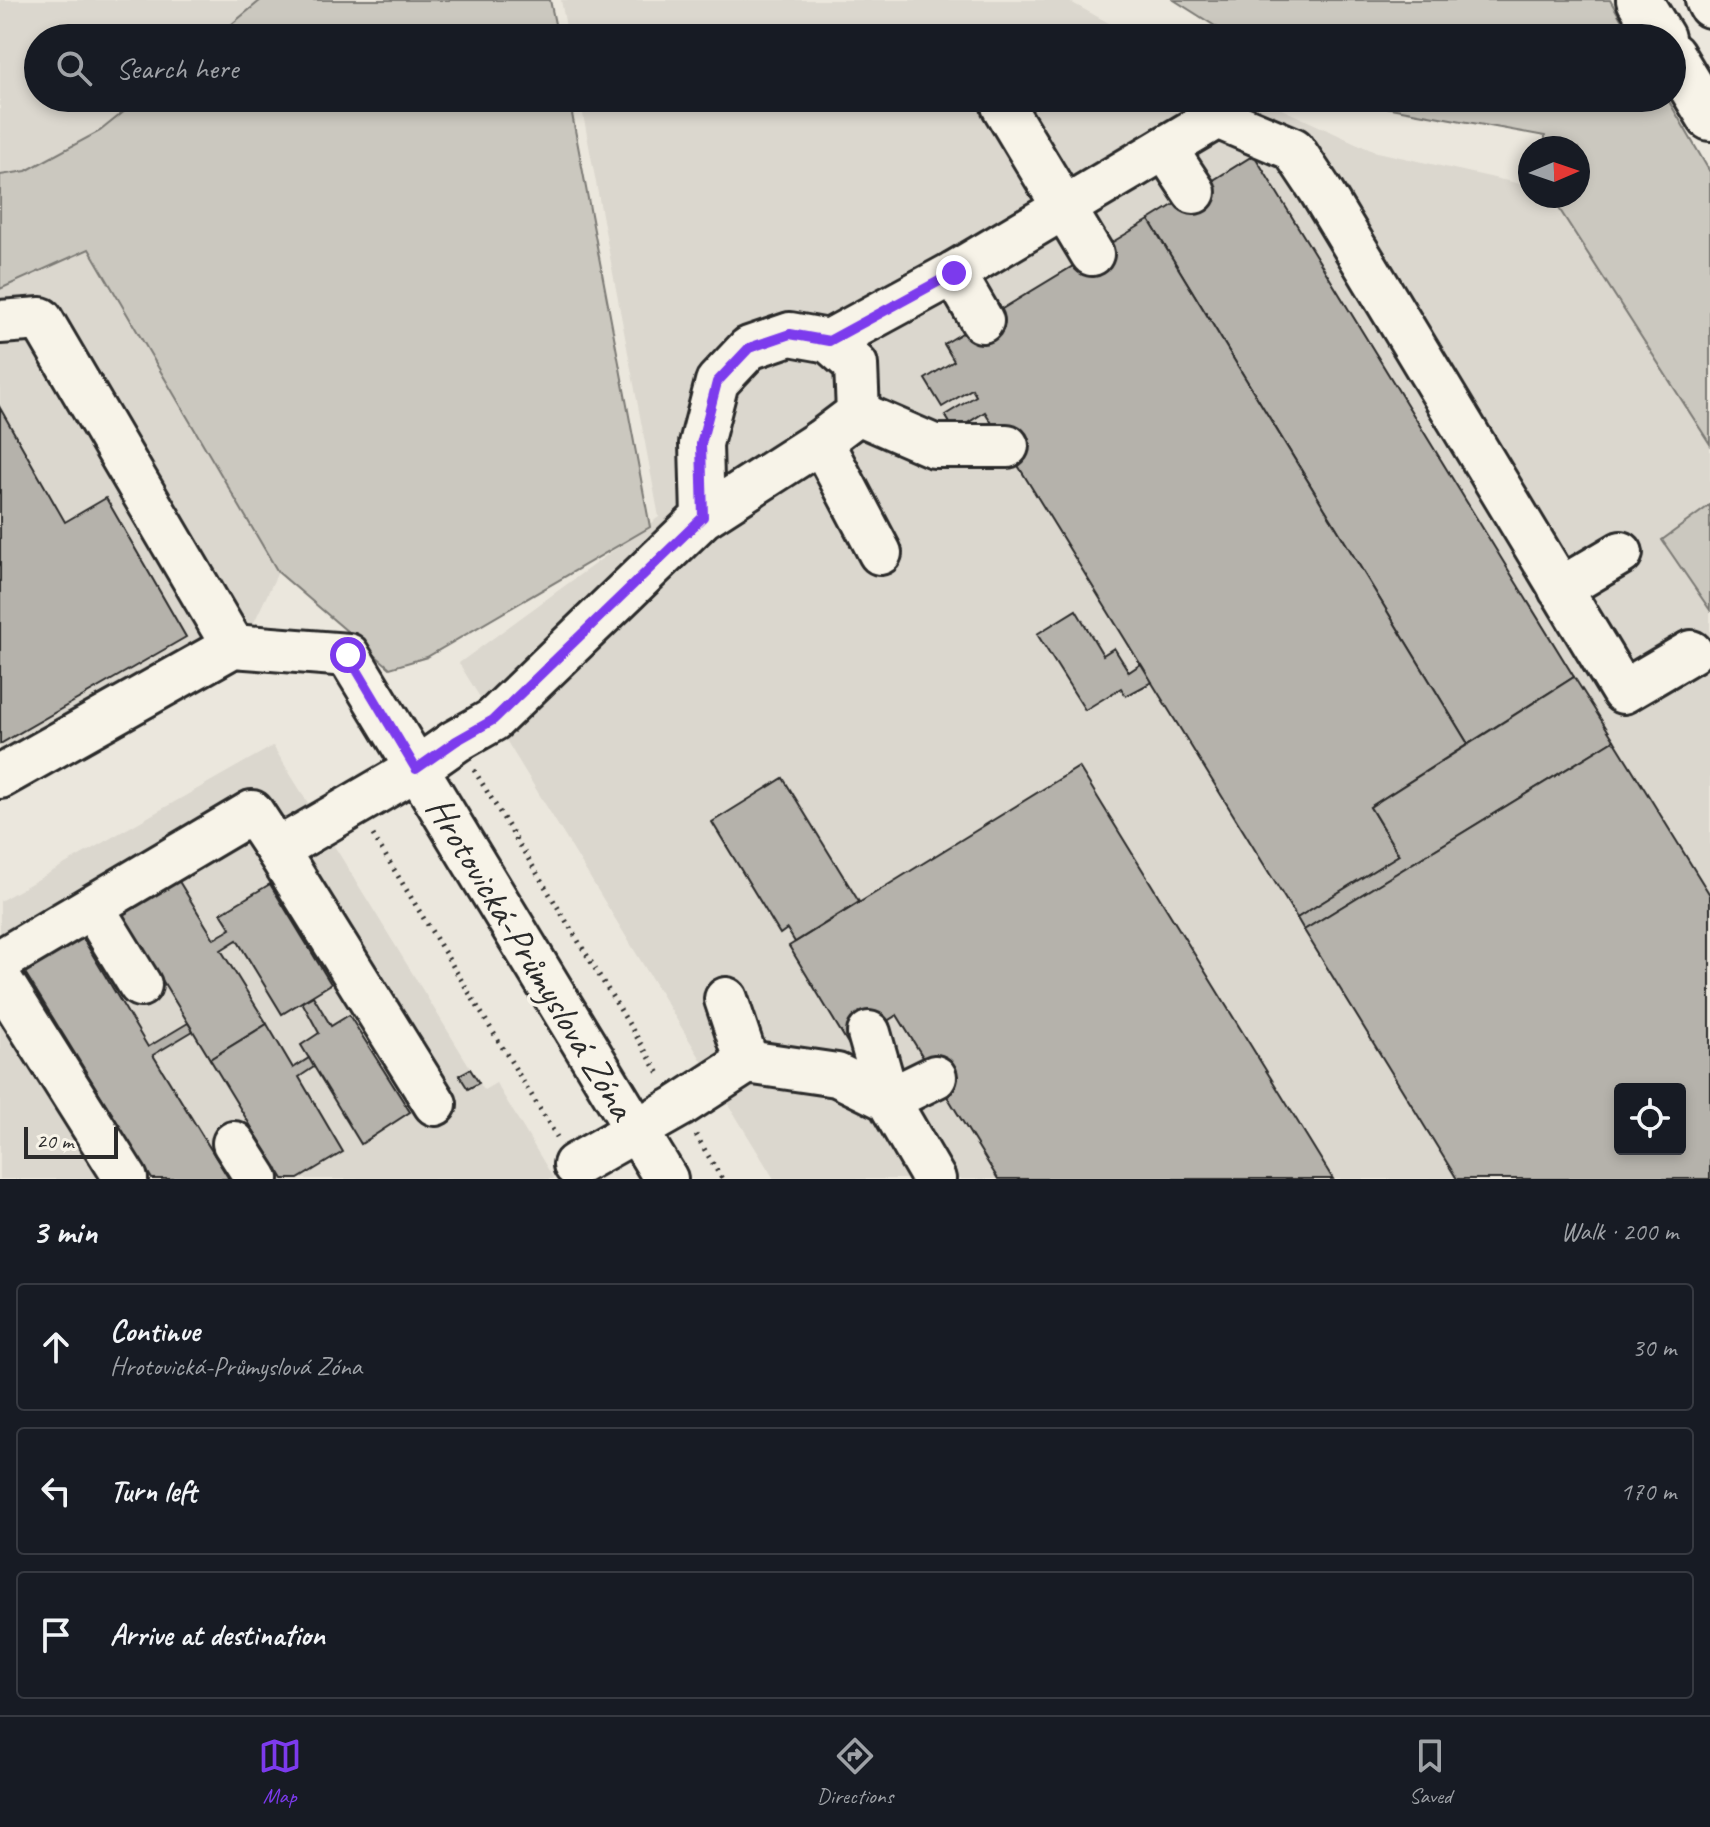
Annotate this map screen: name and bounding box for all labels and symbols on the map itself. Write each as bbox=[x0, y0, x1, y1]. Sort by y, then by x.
north arrow bbox=[1518, 136, 1590, 208]
route end bbox=[936, 255, 972, 291]
route start bbox=[330, 637, 366, 673]
street label: Hrotovická-Průmyslová Zóna bbox=[416, 788, 647, 1130]
scale bar bbox=[24, 1123, 118, 1159]

